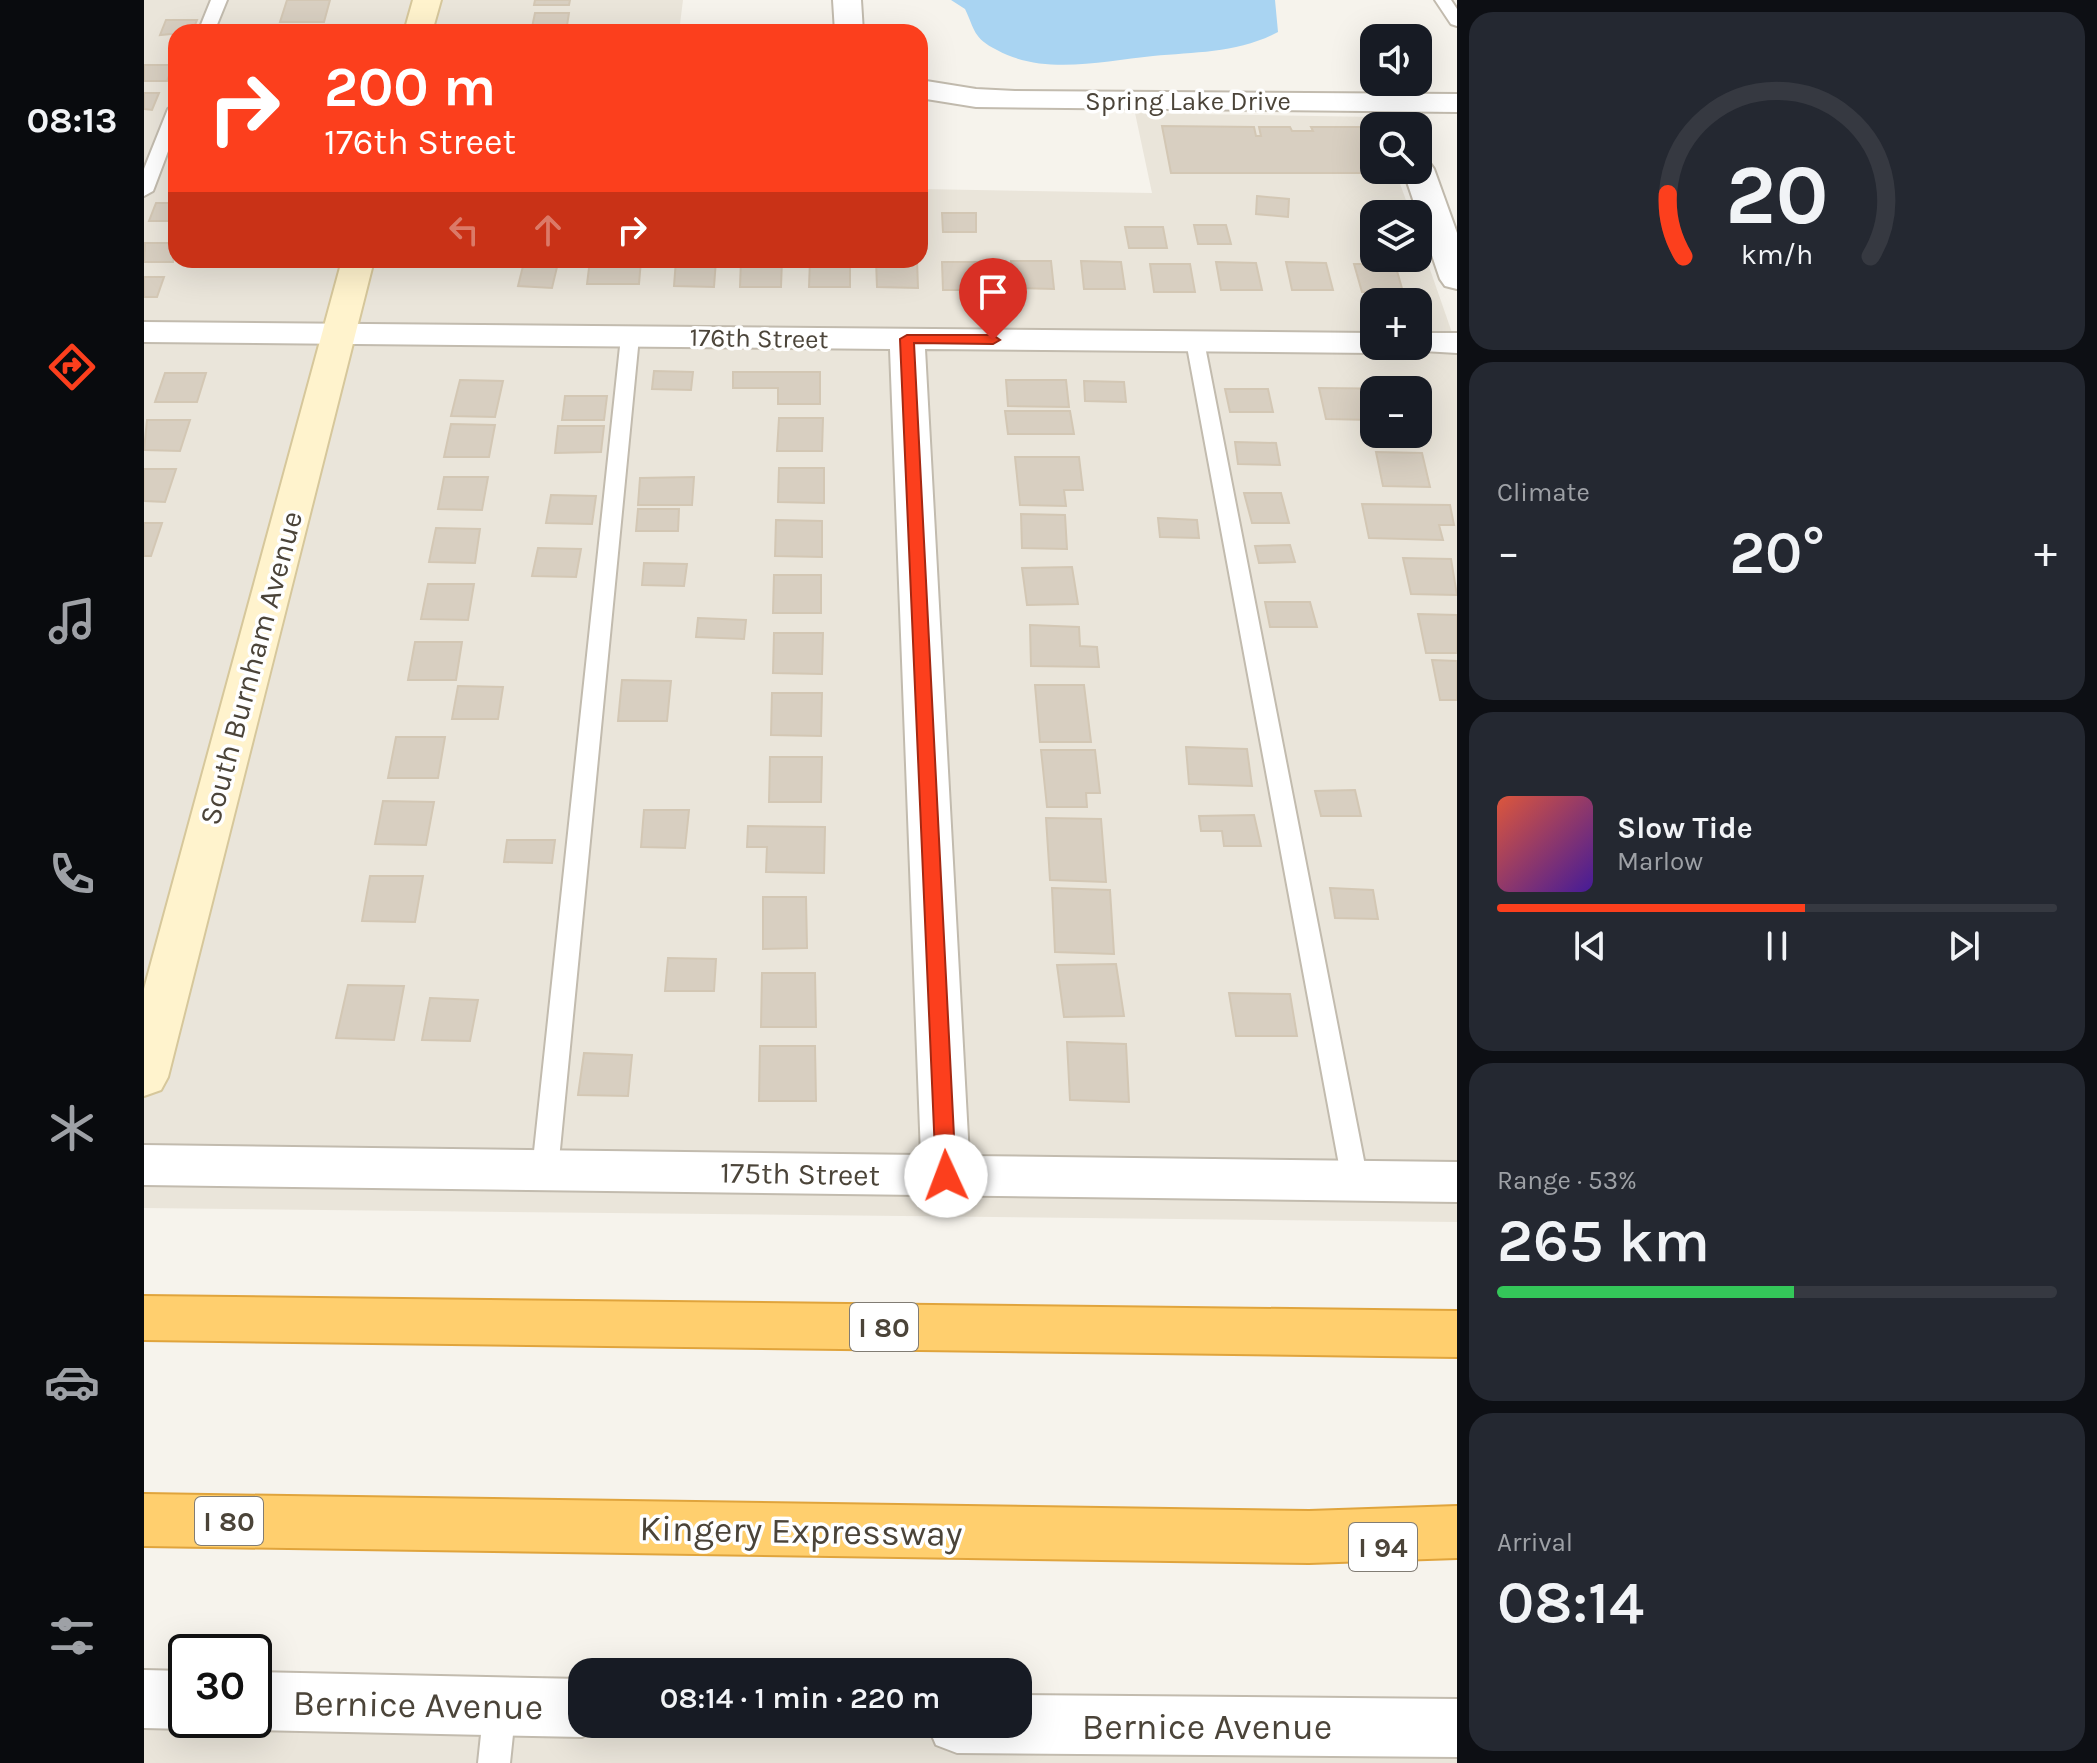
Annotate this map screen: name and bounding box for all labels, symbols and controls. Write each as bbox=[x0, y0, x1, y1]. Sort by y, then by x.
map controls bbox=[1360, 24, 1432, 448]
button: sound bbox=[1360, 24, 1432, 96]
text: 200 m bbox=[324, 54, 496, 119]
icon: right bbox=[192, 56, 296, 160]
street label: Spring Lake Drive bbox=[1085, 86, 1291, 117]
text: 08:13 bbox=[27, 99, 117, 141]
button: search bbox=[1360, 112, 1432, 184]
text: 176th Street bbox=[324, 121, 516, 163]
text: 20 bbox=[1726, 147, 1828, 244]
button: layers bbox=[1360, 200, 1432, 272]
icon: left bbox=[442, 208, 486, 252]
icon: ahead bbox=[526, 208, 570, 252]
icon: right bbox=[610, 208, 654, 252]
text: km/h bbox=[1741, 238, 1813, 271]
pin bbox=[959, 258, 1027, 340]
icon: arrive bbox=[971, 270, 1015, 314]
button: + bbox=[1360, 288, 1432, 360]
street label: 176th Street bbox=[689, 322, 829, 355]
icon: directions bbox=[44, 339, 100, 395]
button: − bbox=[1360, 376, 1432, 448]
text: Climate bbox=[1497, 477, 1590, 508]
street label: South Burnham Avenue bbox=[192, 507, 310, 829]
text: 20° bbox=[1729, 518, 1825, 588]
text: − bbox=[1497, 527, 1520, 578]
text: + bbox=[2034, 527, 2057, 578]
icon: music bbox=[44, 593, 100, 649]
text: Slow Tide bbox=[1617, 810, 1753, 846]
icon: phone bbox=[44, 846, 100, 902]
text: Marlow bbox=[1617, 846, 1703, 877]
icon: previous bbox=[1568, 924, 1612, 968]
icon: pause bbox=[1755, 924, 1799, 968]
icon: next bbox=[1942, 924, 1986, 968]
icon: climate bbox=[44, 1100, 100, 1156]
position arrow bbox=[904, 1134, 988, 1218]
street label: 175th Street bbox=[720, 1155, 880, 1193]
text: Range · 53% bbox=[1497, 1165, 1637, 1196]
text: 265 km bbox=[1497, 1206, 1710, 1276]
road number: I 80 bbox=[850, 1303, 918, 1351]
icon: car bbox=[44, 1354, 100, 1410]
road number: I 80 bbox=[195, 1497, 263, 1545]
street label: Kingery Expressway bbox=[639, 1507, 963, 1555]
road number: I 94 bbox=[1349, 1523, 1417, 1571]
text: Arrival bbox=[1497, 1527, 1573, 1558]
text: 08:14 bbox=[1497, 1568, 1644, 1638]
icon: filters bbox=[44, 1608, 100, 1664]
speed limit sign: 30 bbox=[168, 1634, 272, 1738]
text: 08:14 · 1 min · 220 m bbox=[660, 1680, 940, 1716]
street label: Bernice Avenue bbox=[292, 1682, 544, 1728]
street label: Bernice Avenue bbox=[1082, 1706, 1332, 1748]

